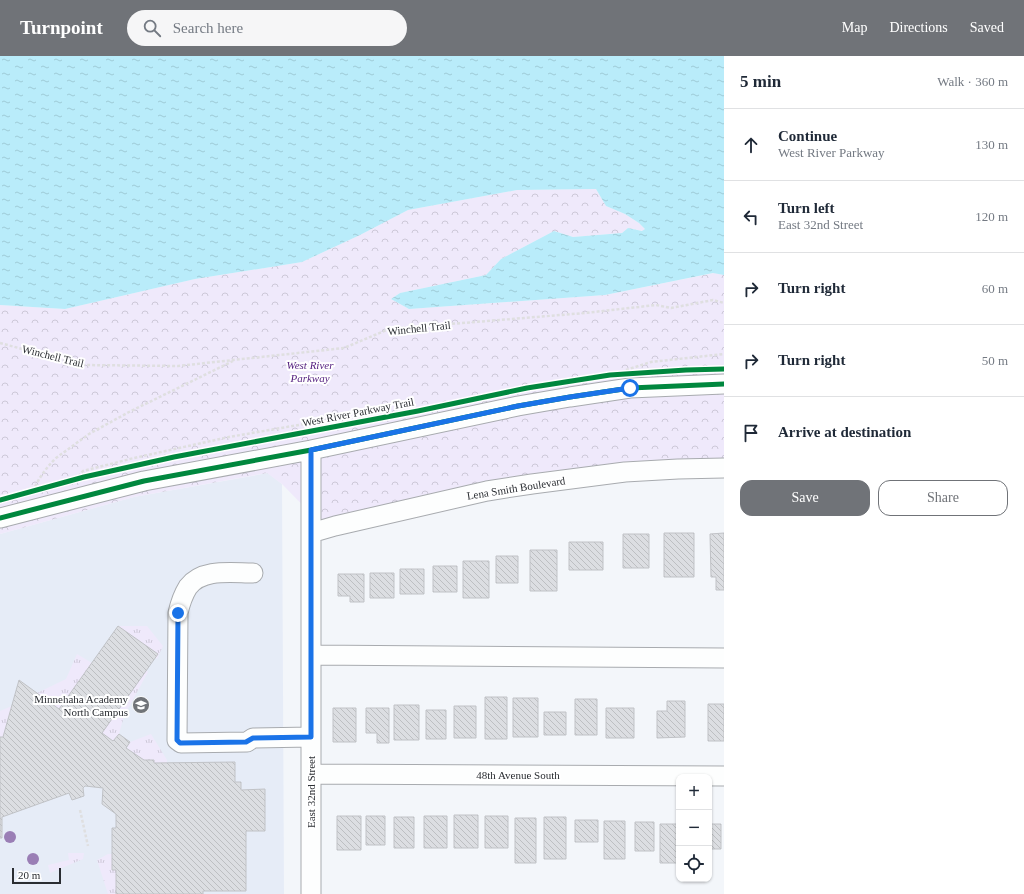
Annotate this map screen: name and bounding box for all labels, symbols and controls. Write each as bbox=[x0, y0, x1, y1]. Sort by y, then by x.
search box bbox=[127, 10, 407, 46]
text: Turnpoint bbox=[20, 17, 103, 38]
icon: search bbox=[141, 17, 163, 39]
text: Search here bbox=[173, 20, 243, 36]
text: Map bbox=[842, 20, 867, 35]
text: Directions bbox=[889, 20, 948, 35]
text: Saved bbox=[970, 20, 1004, 35]
text: 5 min bbox=[740, 72, 781, 91]
text: Walk · 360 m bbox=[937, 74, 1008, 89]
text: Continue bbox=[778, 128, 837, 144]
icon: ahead bbox=[740, 134, 762, 156]
text: 130 m bbox=[975, 137, 1008, 152]
text: West River Parkway bbox=[778, 145, 885, 160]
text: Turn left bbox=[778, 200, 835, 216]
icon: left bbox=[740, 206, 762, 228]
text: 120 m bbox=[975, 209, 1008, 224]
text: East 32nd Street bbox=[778, 217, 863, 232]
icon: right bbox=[740, 278, 762, 300]
text: Turn right bbox=[778, 280, 845, 296]
text: 60 m bbox=[982, 281, 1008, 296]
street label: Winchell Trail bbox=[387, 319, 451, 337]
street label: Winchell Trail bbox=[21, 343, 85, 369]
icon: right bbox=[740, 350, 762, 372]
text: Turn right bbox=[778, 352, 845, 368]
text: 50 m bbox=[982, 353, 1008, 368]
park label: West River Parkway bbox=[287, 359, 334, 384]
route start bbox=[621, 379, 639, 397]
street label: West River Parkway Trail bbox=[301, 395, 415, 429]
icon: arrive bbox=[740, 422, 762, 444]
text: Arrive at destination bbox=[778, 424, 911, 440]
street label: Lena Smith Boulevard bbox=[466, 474, 567, 502]
button: Save bbox=[740, 480, 870, 516]
button: Share bbox=[878, 480, 1008, 516]
route end bbox=[169, 604, 187, 622]
place label: Minnehaha Academy North Campus bbox=[34, 693, 128, 718]
school or university icon: Minnehaha Academy North Campus bbox=[131, 695, 151, 715]
street label: East 32nd Street bbox=[305, 756, 317, 828]
street label: 48th Avenue South bbox=[476, 769, 560, 781]
map controls bbox=[676, 774, 712, 882]
button: + bbox=[676, 774, 712, 810]
button: − bbox=[676, 810, 712, 846]
button: locate bbox=[676, 846, 712, 882]
scale bar bbox=[12, 866, 61, 885]
text: 20 m bbox=[18, 869, 40, 881]

